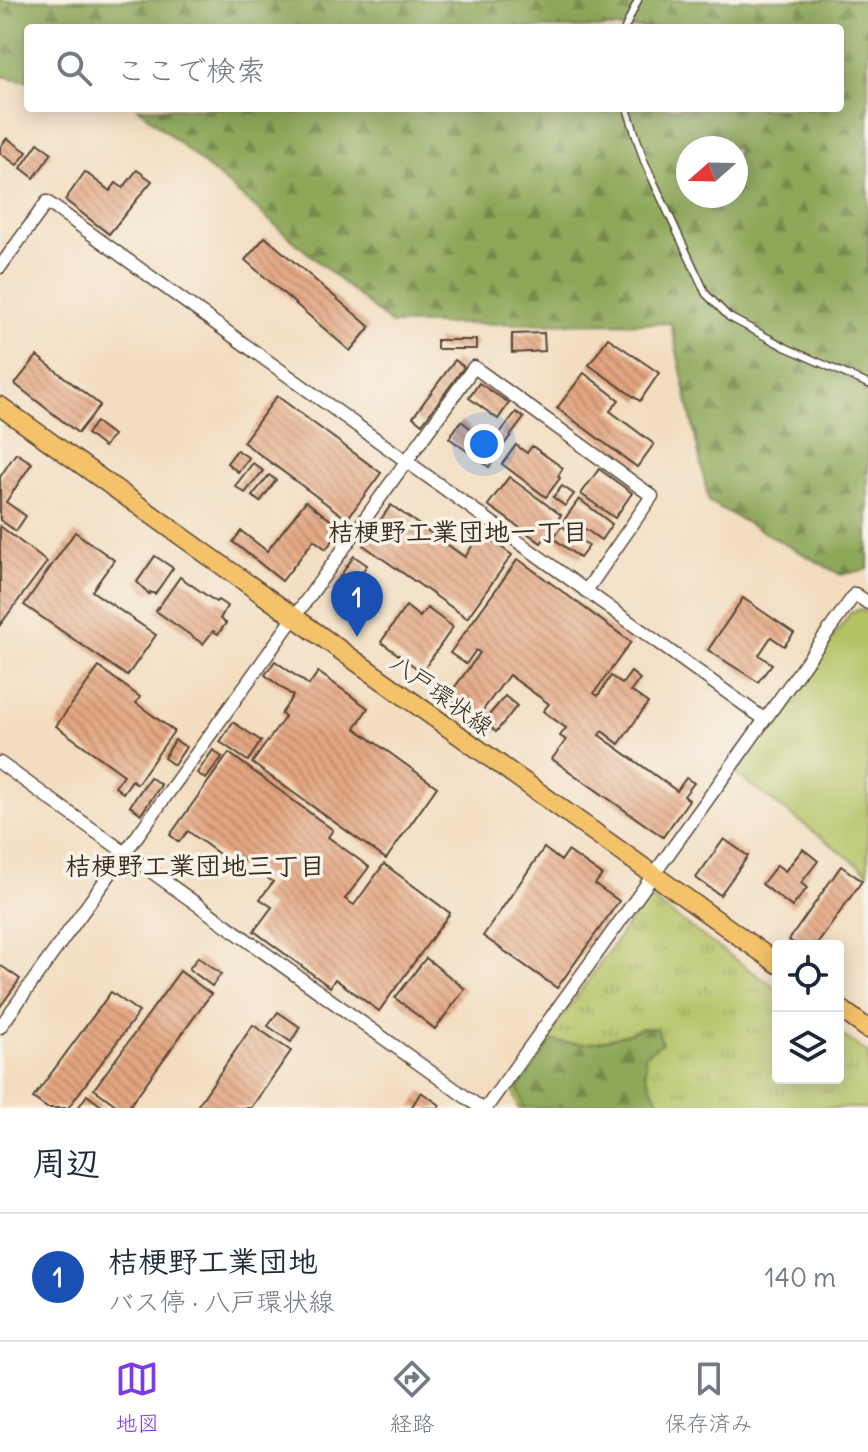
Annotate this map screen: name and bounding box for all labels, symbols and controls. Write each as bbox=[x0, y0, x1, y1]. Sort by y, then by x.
search box bbox=[24, 24, 844, 112]
icon: search bbox=[52, 46, 96, 90]
text: ここで検索 bbox=[116, 51, 266, 89]
north arrow bbox=[676, 136, 748, 208]
your location bbox=[464, 424, 504, 464]
district label: 桔梗野工業団地一丁目 bbox=[328, 515, 588, 548]
pin: 1 bbox=[331, 571, 383, 637]
street label: 八戸環状線 bbox=[385, 647, 499, 741]
district label: 桔梗野工業団地三丁目 bbox=[65, 849, 325, 882]
map controls bbox=[772, 940, 844, 1084]
button: locate bbox=[772, 940, 844, 1012]
button: layers bbox=[772, 1012, 844, 1084]
text: 周辺 bbox=[32, 1141, 100, 1184]
text: 桔梗野工業団地 bbox=[108, 1242, 318, 1280]
text: 1 bbox=[53, 1261, 63, 1294]
text: 140 m bbox=[765, 1261, 836, 1294]
text: バス停 · 八戸環状線 bbox=[108, 1285, 334, 1318]
tab: 地図 bbox=[115, 1357, 159, 1437]
tab: 経路 bbox=[390, 1357, 434, 1437]
tab: 保存済み bbox=[665, 1357, 753, 1437]

